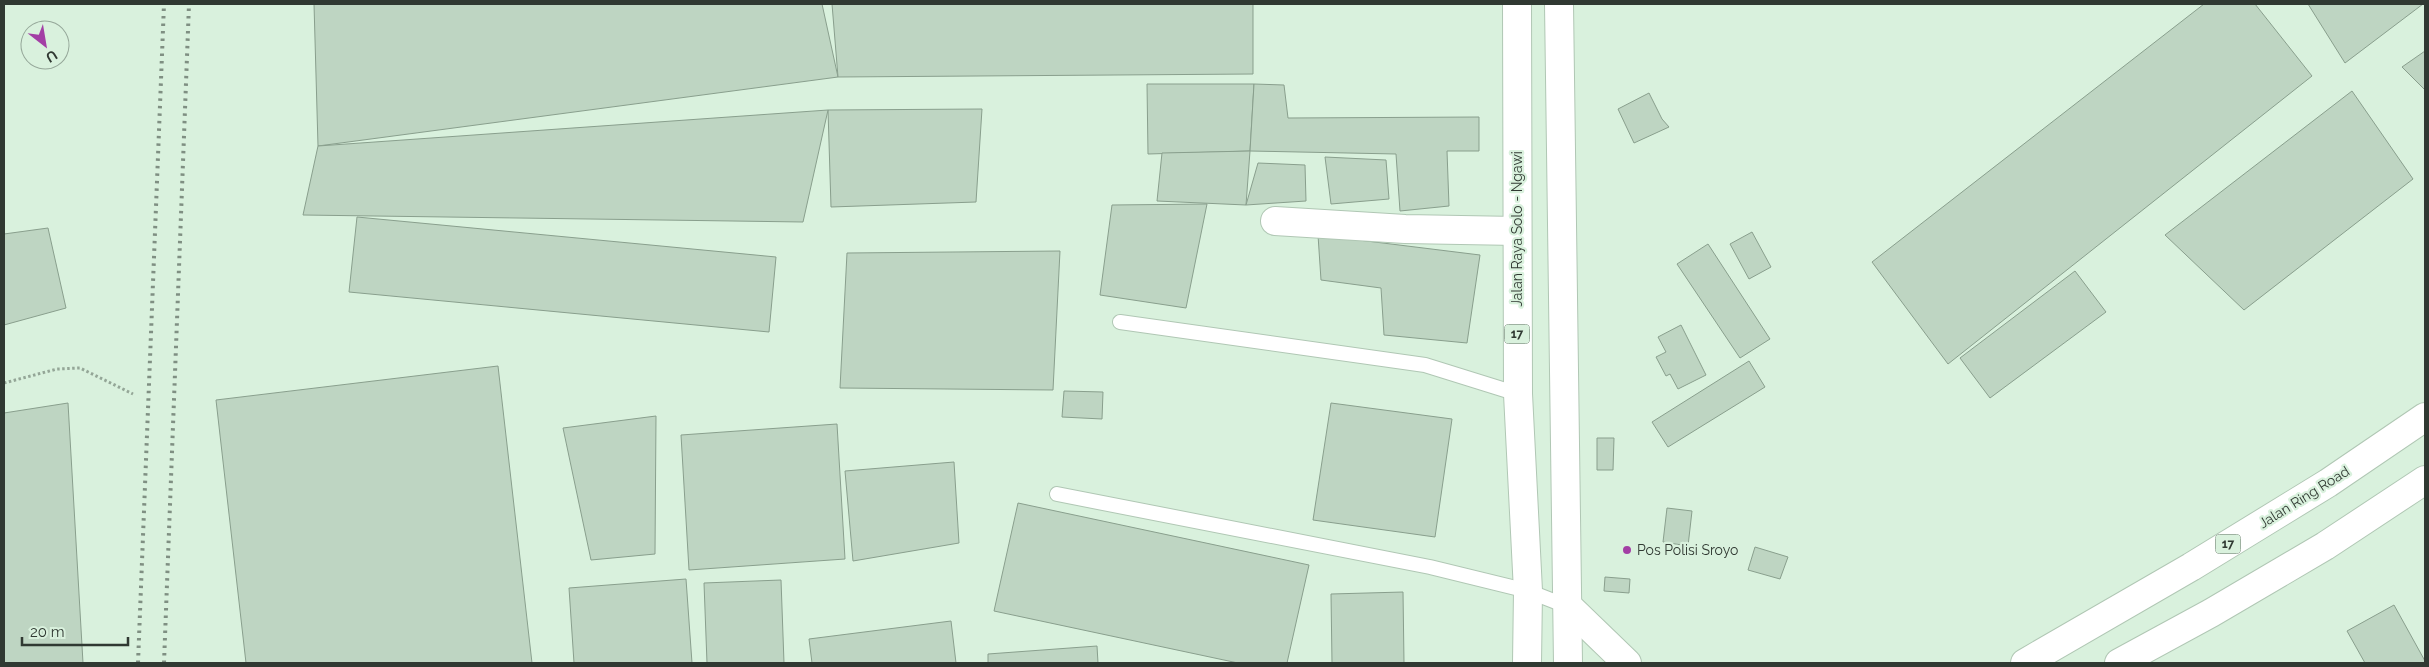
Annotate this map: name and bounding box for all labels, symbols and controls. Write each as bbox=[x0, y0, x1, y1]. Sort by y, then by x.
north arrow bbox=[20, 20, 70, 70]
text: U bbox=[43, 47, 60, 66]
street label: Jalan Raya Solo - Ngawi bbox=[1509, 151, 1525, 307]
road number: 17 bbox=[1504, 324, 1530, 344]
street label: Jalan Ring Road bbox=[2256, 463, 2352, 531]
road number: 17 bbox=[2216, 534, 2240, 554]
place label: Pos Polisi Sroyo bbox=[1637, 542, 1738, 558]
marker: Pos Polisi Sroyo bbox=[1621, 544, 1633, 556]
scale bar bbox=[22, 614, 129, 646]
text: 20 m bbox=[30, 623, 65, 641]

